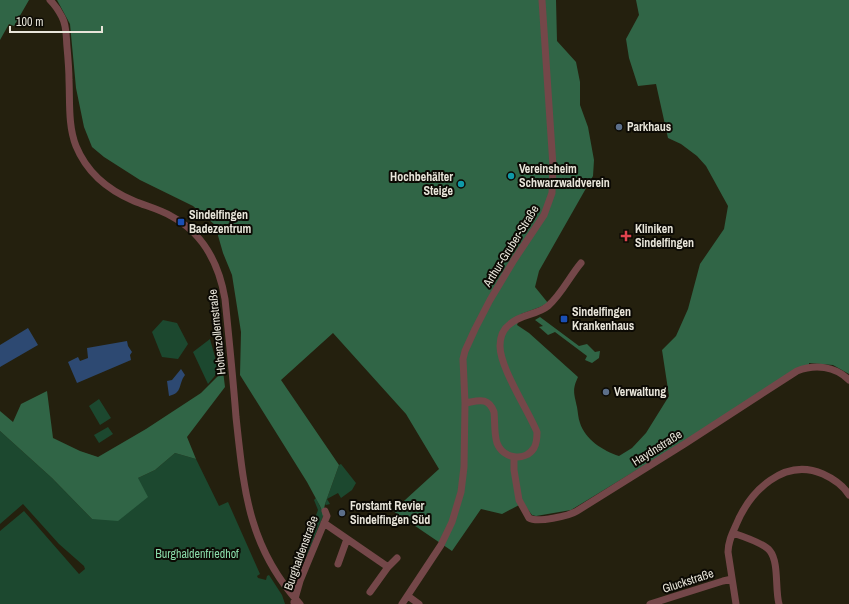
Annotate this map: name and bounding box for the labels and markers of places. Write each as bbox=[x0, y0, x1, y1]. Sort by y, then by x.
place label: Parkhaus bbox=[627, 119, 672, 135]
marker: Parkhaus bbox=[614, 122, 624, 132]
place label: Vereinsheim Schwarzwaldverein bbox=[519, 161, 610, 191]
place label: Hochbehälter Steige bbox=[390, 169, 454, 199]
marker: Vereinsheim Schwarzwaldverein bbox=[506, 171, 516, 181]
marker: Hochbehälter Steige bbox=[456, 179, 466, 189]
place label: Sindelfingen Badezentrum bbox=[189, 207, 252, 237]
marker: Sindelfingen Badezentrum bbox=[176, 217, 186, 227]
place label: Kliniken Sindelfingen bbox=[635, 221, 694, 251]
marker: Kliniken Sindelfingen bbox=[620, 230, 632, 242]
place label: Sindelfingen Krankenhaus bbox=[572, 304, 635, 334]
marker: Sindelfingen Krankenhaus bbox=[559, 314, 569, 324]
place label: Verwaltung bbox=[614, 384, 666, 400]
marker: Verwaltung bbox=[601, 387, 611, 397]
place label: Forstamt Revier Sindelfingen Süd bbox=[350, 498, 430, 528]
marker: Forstamt Revier Sindelfingen Süd bbox=[337, 508, 347, 518]

